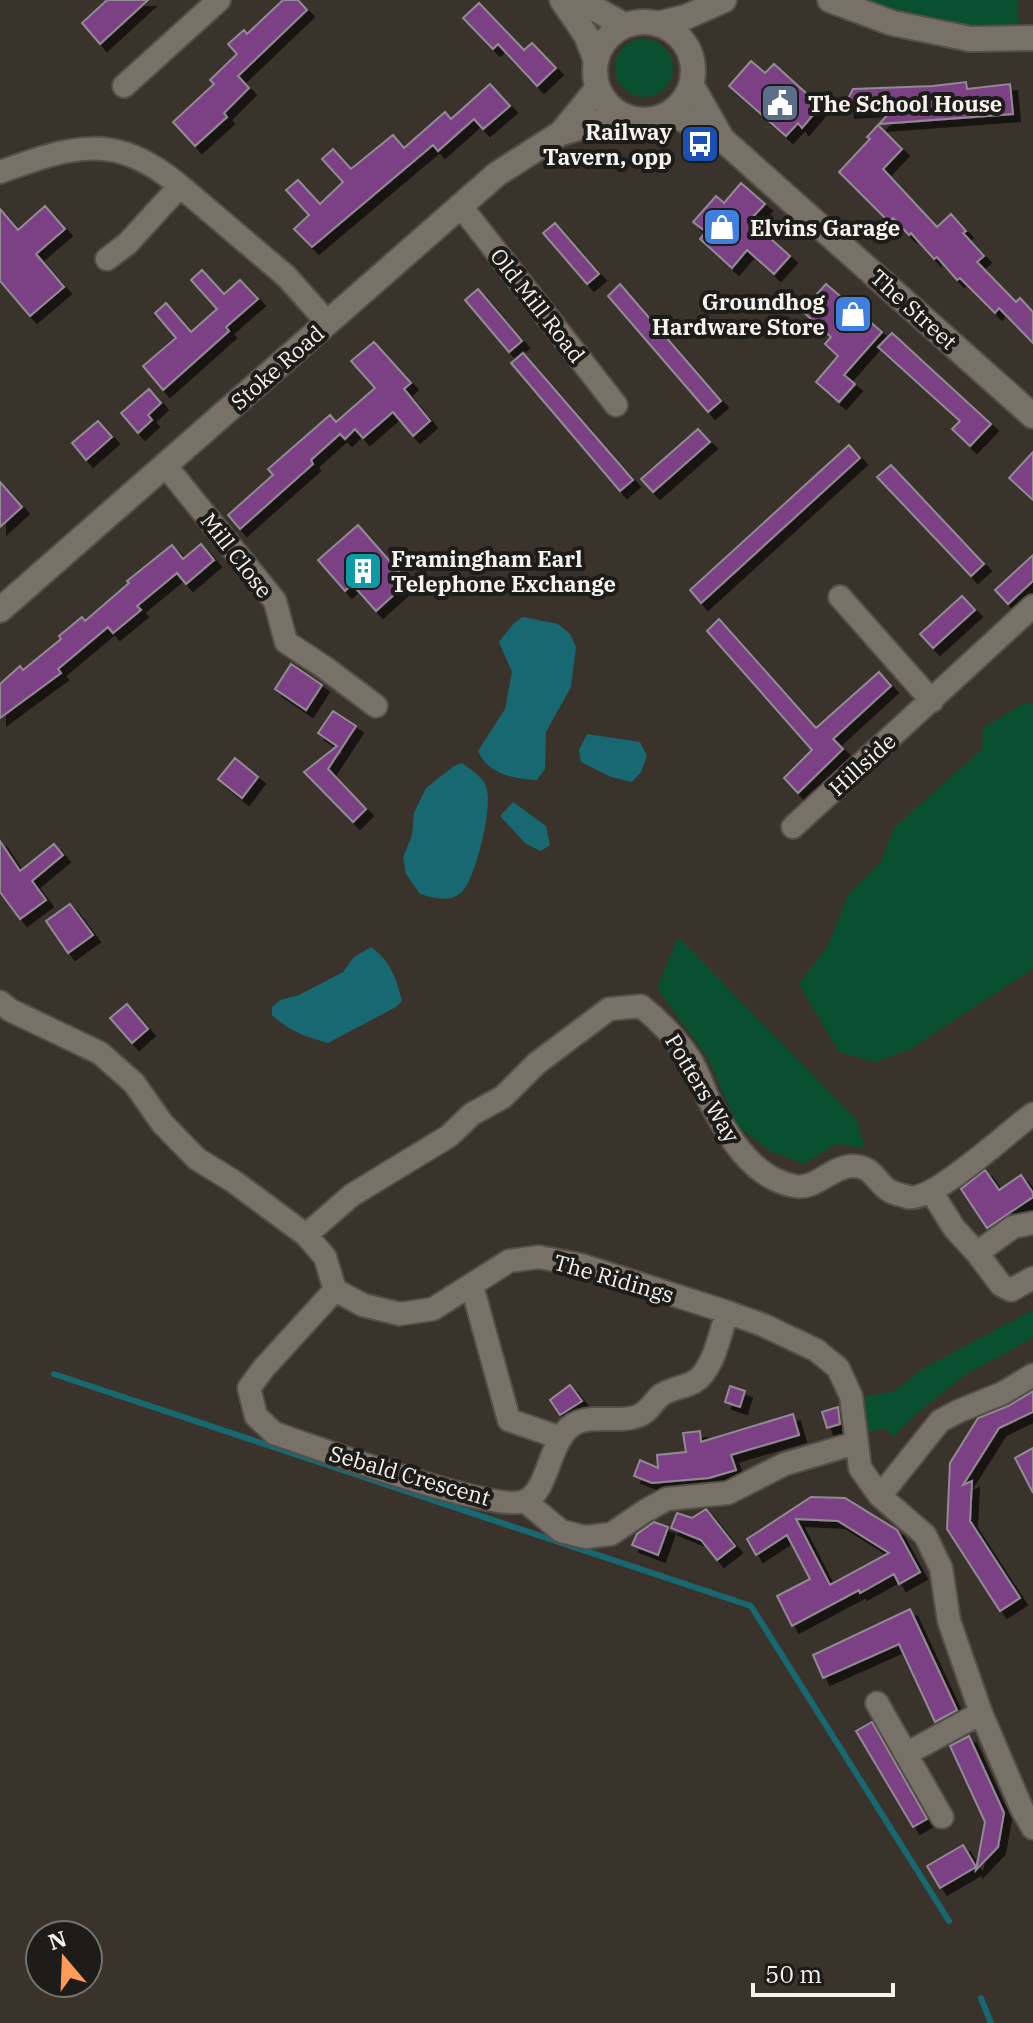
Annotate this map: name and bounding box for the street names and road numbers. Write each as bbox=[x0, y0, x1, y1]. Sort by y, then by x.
street label: Old Mill Road bbox=[484, 242, 592, 368]
street label: The Street bbox=[865, 262, 964, 356]
street label: Stoke Road bbox=[224, 318, 330, 416]
street label: Mill Close bbox=[195, 507, 279, 603]
street label: Hillside bbox=[822, 726, 902, 802]
street label: Potters Way bbox=[659, 1028, 747, 1148]
street label: The Ridings bbox=[551, 1247, 677, 1309]
street label: Sebald Crescent bbox=[326, 1438, 494, 1512]

